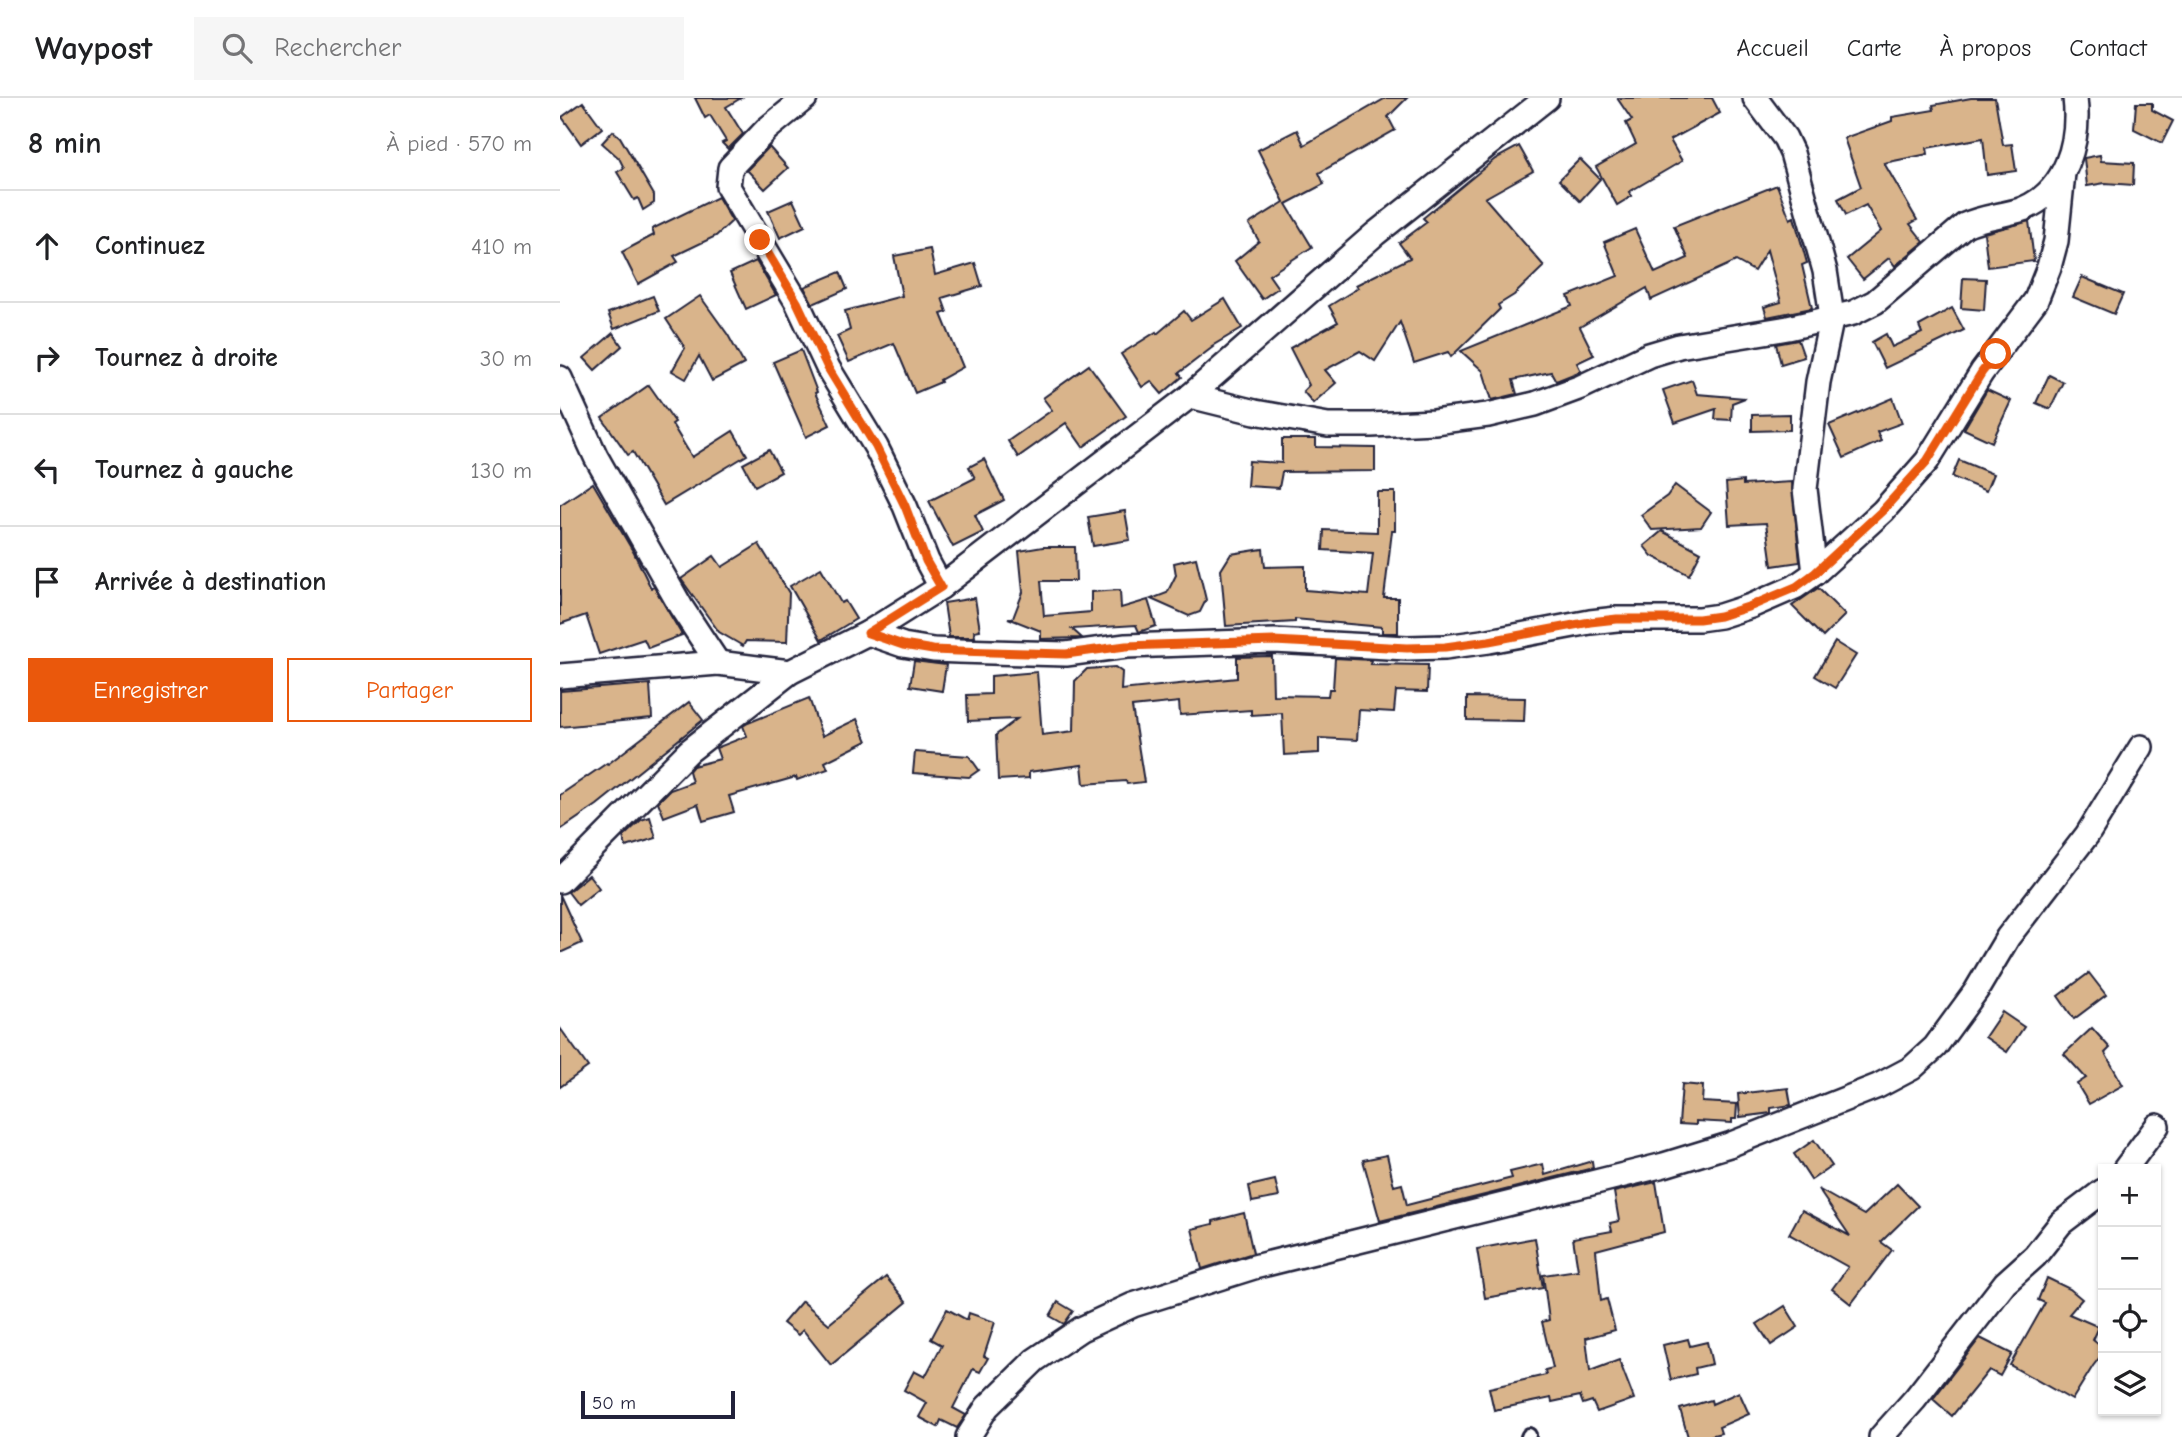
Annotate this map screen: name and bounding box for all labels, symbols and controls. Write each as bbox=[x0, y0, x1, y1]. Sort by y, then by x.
search box bbox=[194, 17, 684, 80]
text: Waypost bbox=[35, 29, 152, 67]
icon: search bbox=[218, 29, 256, 67]
text: Rechercher bbox=[274, 33, 401, 63]
text: Accueil bbox=[1737, 34, 1809, 62]
text: Carte bbox=[1847, 34, 1902, 62]
text: À propos bbox=[1940, 34, 2031, 62]
text: Contact bbox=[2069, 34, 2147, 62]
text: 8 min bbox=[28, 126, 102, 161]
text: À pied · 570 m bbox=[386, 130, 532, 157]
route end bbox=[744, 224, 775, 255]
icon: ahead bbox=[28, 227, 66, 265]
text: Continuez bbox=[95, 231, 205, 261]
text: 410 m bbox=[471, 233, 532, 260]
route start bbox=[1980, 338, 2011, 369]
icon: right bbox=[28, 339, 66, 377]
text: Tournez à droite bbox=[95, 343, 278, 373]
text: 30 m bbox=[480, 345, 532, 372]
icon: left bbox=[28, 451, 66, 489]
text: Tournez à gauche bbox=[95, 455, 293, 485]
text: 130 m bbox=[471, 457, 532, 484]
icon: arrive bbox=[28, 563, 66, 601]
text: Arrivée à destination bbox=[95, 567, 326, 597]
button: Enregistrer bbox=[28, 658, 273, 722]
button: Partager bbox=[287, 658, 532, 722]
map controls bbox=[2098, 1164, 2161, 1416]
button: + bbox=[2098, 1164, 2161, 1227]
button: − bbox=[2098, 1227, 2161, 1290]
button: locate bbox=[2098, 1290, 2161, 1353]
button: layers bbox=[2098, 1353, 2161, 1416]
scale bar bbox=[581, 1388, 735, 1420]
text: 50 m bbox=[592, 1392, 636, 1414]

